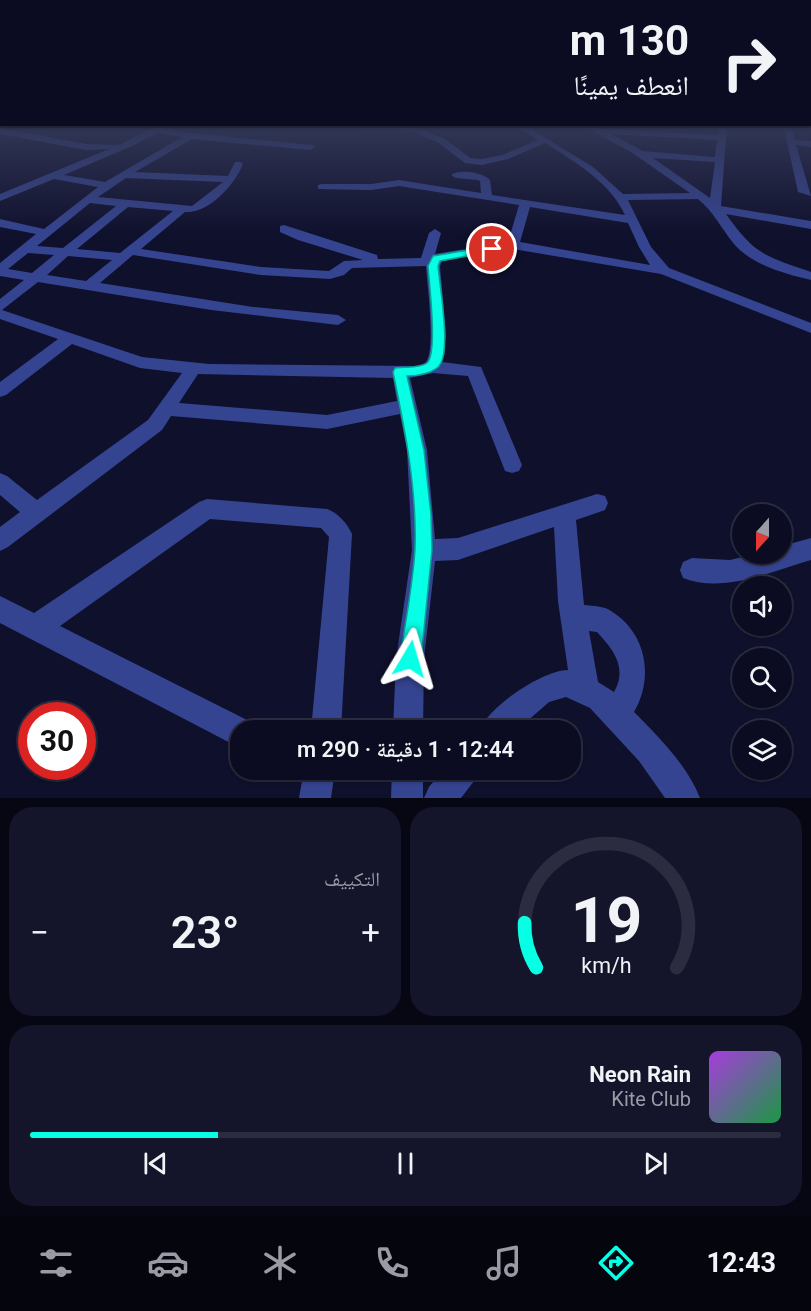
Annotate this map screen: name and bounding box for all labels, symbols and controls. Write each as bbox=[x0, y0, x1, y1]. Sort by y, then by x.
text: 130 m bbox=[570, 16, 689, 65]
icon: right bbox=[710, 24, 788, 102]
text: انعطف يمينًا bbox=[573, 70, 689, 102]
pin bbox=[466, 223, 517, 274]
icon: arrive bbox=[475, 232, 508, 265]
north arrow bbox=[732, 504, 792, 564]
map controls bbox=[732, 504, 792, 780]
button: sound bbox=[732, 576, 792, 636]
position arrow bbox=[378, 627, 442, 691]
button: search bbox=[732, 648, 792, 708]
speed limit sign: 30 bbox=[18, 702, 96, 780]
button: layers bbox=[732, 720, 792, 780]
text: 12:44 · 1 دقيقة · 290 m bbox=[297, 737, 514, 762]
text: التكييف bbox=[324, 867, 380, 891]
text: 19 bbox=[570, 884, 642, 957]
text: 23° bbox=[171, 906, 239, 959]
text: − bbox=[30, 913, 49, 952]
text: + bbox=[361, 913, 380, 952]
text: km/h bbox=[581, 954, 631, 979]
text: Neon Rain bbox=[589, 1062, 691, 1087]
text: Kite Club bbox=[611, 1087, 691, 1111]
icon: previous bbox=[139, 1147, 172, 1180]
icon: pause bbox=[389, 1147, 422, 1180]
icon: next bbox=[639, 1147, 672, 1180]
icon: filters bbox=[35, 1242, 77, 1284]
icon: car bbox=[147, 1242, 189, 1284]
icon: climate bbox=[259, 1242, 301, 1284]
icon: phone bbox=[371, 1242, 413, 1284]
icon: music bbox=[483, 1242, 525, 1284]
icon: directions bbox=[595, 1242, 637, 1284]
text: 12:43 bbox=[706, 1247, 776, 1279]

